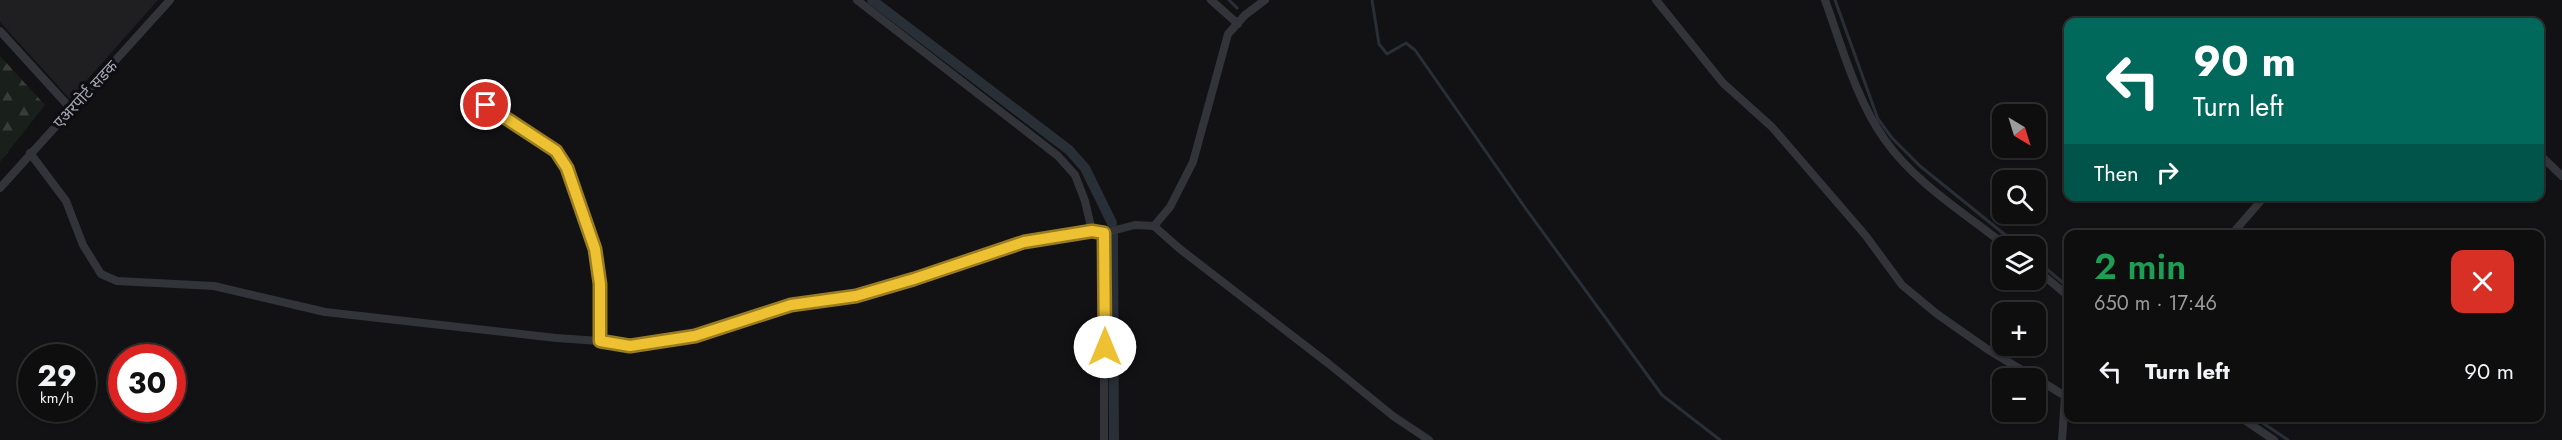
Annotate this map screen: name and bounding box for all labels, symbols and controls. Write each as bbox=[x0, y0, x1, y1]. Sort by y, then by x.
text: 90 m bbox=[2193, 31, 2296, 92]
icon: left bbox=[2094, 42, 2172, 120]
street label: एअरपोर्ट सडक bbox=[48, 55, 123, 133]
pin bbox=[460, 79, 511, 130]
text: Turn left bbox=[2193, 87, 2283, 126]
icon: arrive bbox=[469, 88, 502, 121]
north arrow bbox=[1992, 104, 2046, 158]
map controls bbox=[1992, 104, 2046, 422]
icon: right bbox=[2151, 156, 2184, 189]
text: Then bbox=[2094, 157, 2139, 189]
button: search bbox=[1992, 170, 2046, 224]
button: layers bbox=[1992, 236, 2046, 290]
text: 2 min bbox=[2094, 240, 2186, 292]
button: close bbox=[2451, 250, 2514, 313]
text: 650 m · 17:46 bbox=[2094, 289, 2217, 318]
button: + bbox=[1992, 302, 2046, 356]
position arrow bbox=[1073, 315, 1137, 379]
speed limit sign: 30 bbox=[108, 344, 186, 422]
text: 29 bbox=[37, 354, 77, 397]
icon: left bbox=[2094, 355, 2127, 388]
text: Turn left bbox=[2145, 355, 2230, 387]
text: 90 m bbox=[2464, 355, 2514, 387]
button: − bbox=[1992, 368, 2046, 422]
text: km/h bbox=[40, 387, 74, 409]

